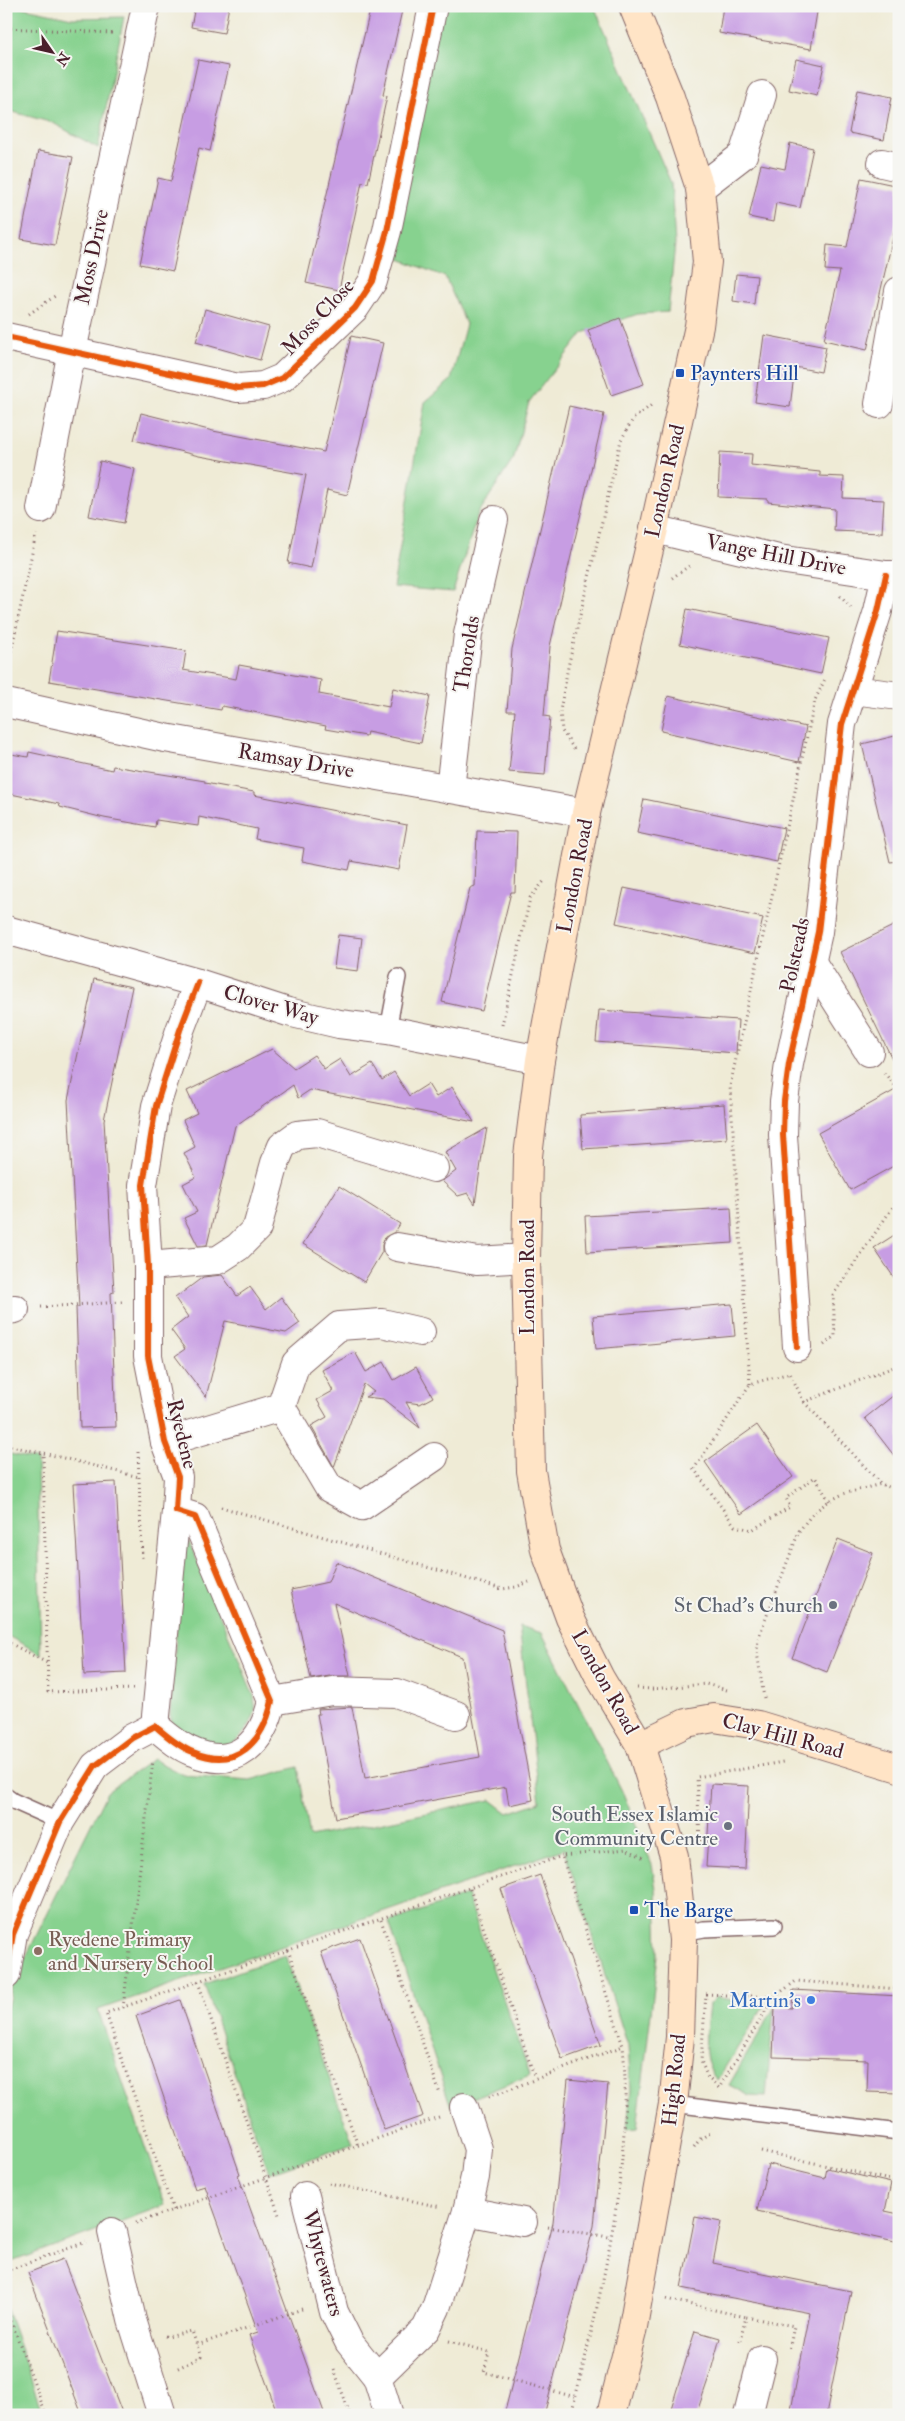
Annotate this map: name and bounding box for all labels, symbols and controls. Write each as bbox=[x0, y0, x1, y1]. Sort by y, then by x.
north arrow bbox=[28, 28, 78, 78]
text: N bbox=[52, 48, 73, 69]
street label: Moss Drive bbox=[69, 207, 115, 307]
street label: Moss Close bbox=[276, 273, 361, 361]
place label: Paynters Hill bbox=[690, 360, 799, 387]
marker: Paynters Hill bbox=[674, 367, 686, 379]
street label: London Road bbox=[639, 421, 691, 540]
street label: Vange Hill Drive bbox=[704, 528, 849, 582]
street label: Thorolds bbox=[448, 614, 486, 694]
street label: Ramsay Drive bbox=[236, 738, 356, 785]
street label: London Road bbox=[551, 816, 599, 935]
street label: Polsteads bbox=[774, 915, 816, 995]
street label: Clover Way bbox=[220, 979, 322, 1032]
street label: London Road bbox=[514, 1218, 541, 1335]
street label: Ryedene bbox=[160, 1396, 204, 1472]
place label: St Chad's Church bbox=[674, 1592, 823, 1619]
marker: St Chad's Church bbox=[827, 1599, 839, 1611]
street label: London Road bbox=[565, 1625, 645, 1740]
street label: Clay Hill Road bbox=[719, 1707, 847, 1765]
place label: South Essex Islamic Community Centre bbox=[551, 1801, 719, 1852]
marker: South Essex Islamic Community Centre bbox=[722, 1820, 734, 1832]
place label: The Barge bbox=[644, 1897, 733, 1924]
marker: The Barge bbox=[628, 1904, 640, 1916]
place label: Ryedene Primary and Nursery School bbox=[48, 1926, 214, 1977]
marker: Ryedene Primary and Nursery School bbox=[32, 1945, 44, 1957]
place label: Martin's bbox=[729, 1987, 801, 2014]
marker: Martin's bbox=[805, 1994, 817, 2006]
street label: High Road bbox=[656, 2032, 692, 2127]
street label: Whytewaters bbox=[296, 2206, 350, 2319]

